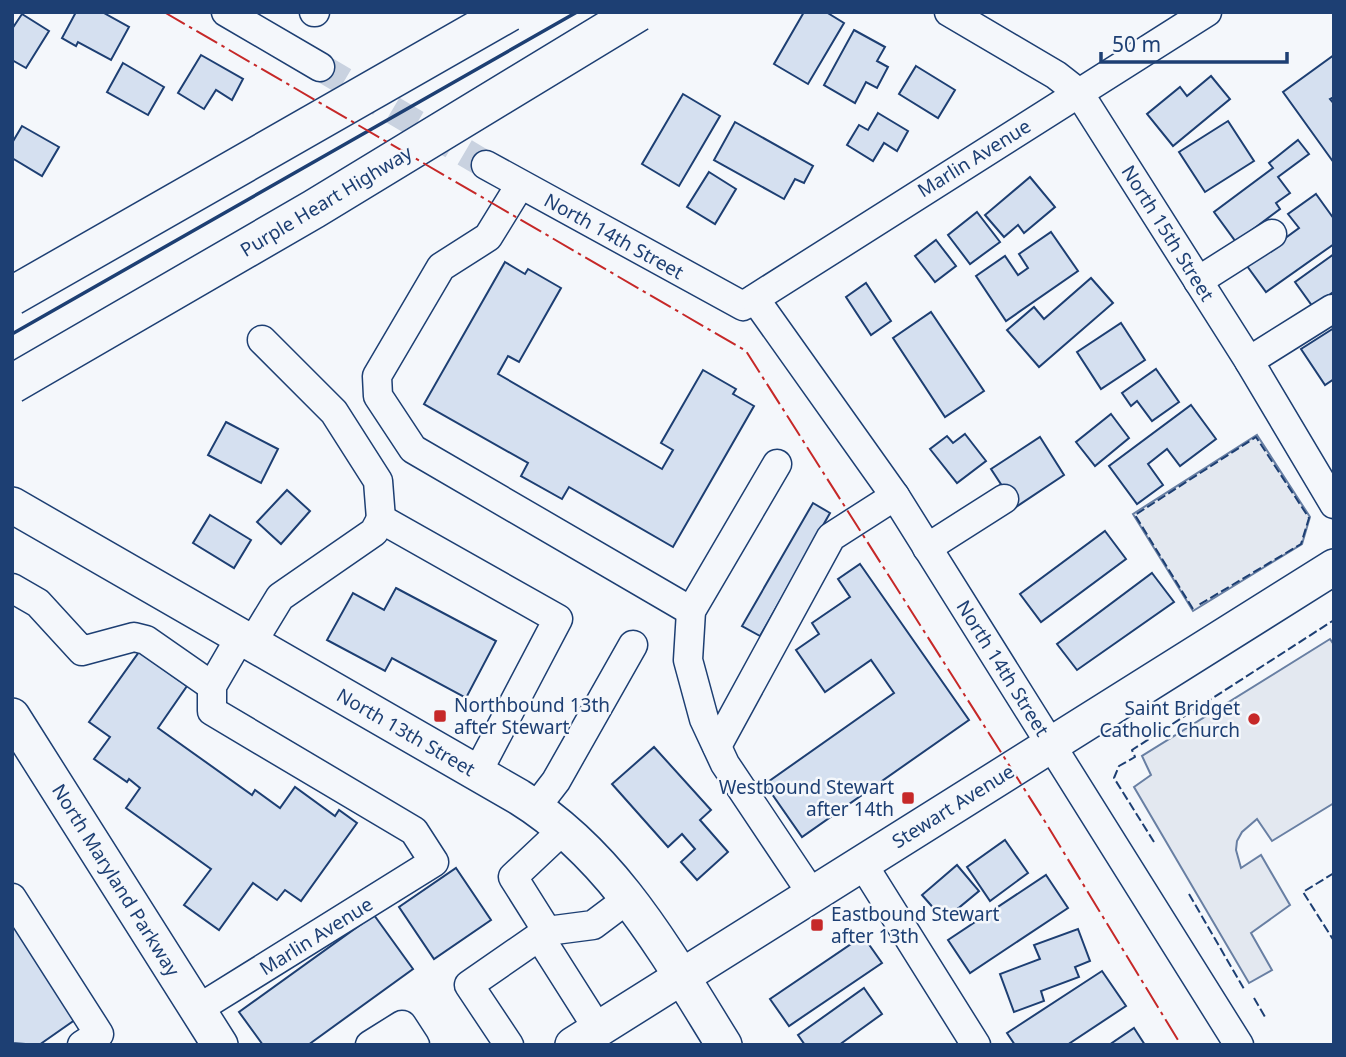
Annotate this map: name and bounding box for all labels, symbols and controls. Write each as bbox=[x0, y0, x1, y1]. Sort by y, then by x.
scale bar bbox=[1101, 21, 1286, 65]
text: 50 m bbox=[1112, 30, 1161, 58]
street label: Marlin Avenue bbox=[912, 113, 1036, 203]
street label: Purple Heart Highway bbox=[235, 139, 417, 263]
street label: North 15th Street bbox=[1116, 160, 1220, 306]
street label: North 14th Street bbox=[540, 187, 688, 285]
street label: North 14th Street bbox=[951, 595, 1055, 741]
street label: North 13th Street bbox=[332, 682, 480, 782]
place label: Northbound 13th after Stewart bbox=[454, 692, 610, 740]
place label: Saint Bridget Catholic Church bbox=[1100, 695, 1240, 743]
marker: Northbound 13th after Stewart bbox=[432, 708, 448, 724]
marker: Saint Bridget Catholic Church bbox=[1246, 711, 1262, 727]
street label: Stewart Avenue bbox=[887, 758, 1019, 854]
place label: Westbound Stewart after 14th bbox=[719, 774, 894, 822]
street label: North Maryland Parkway bbox=[46, 779, 186, 981]
marker: Westbound Stewart after 14th bbox=[900, 790, 916, 806]
street label: Marlin Avenue bbox=[254, 891, 378, 981]
place label: Eastbound Stewart after 13th bbox=[831, 901, 1000, 949]
marker: Eastbound Stewart after 13th bbox=[809, 917, 825, 933]

